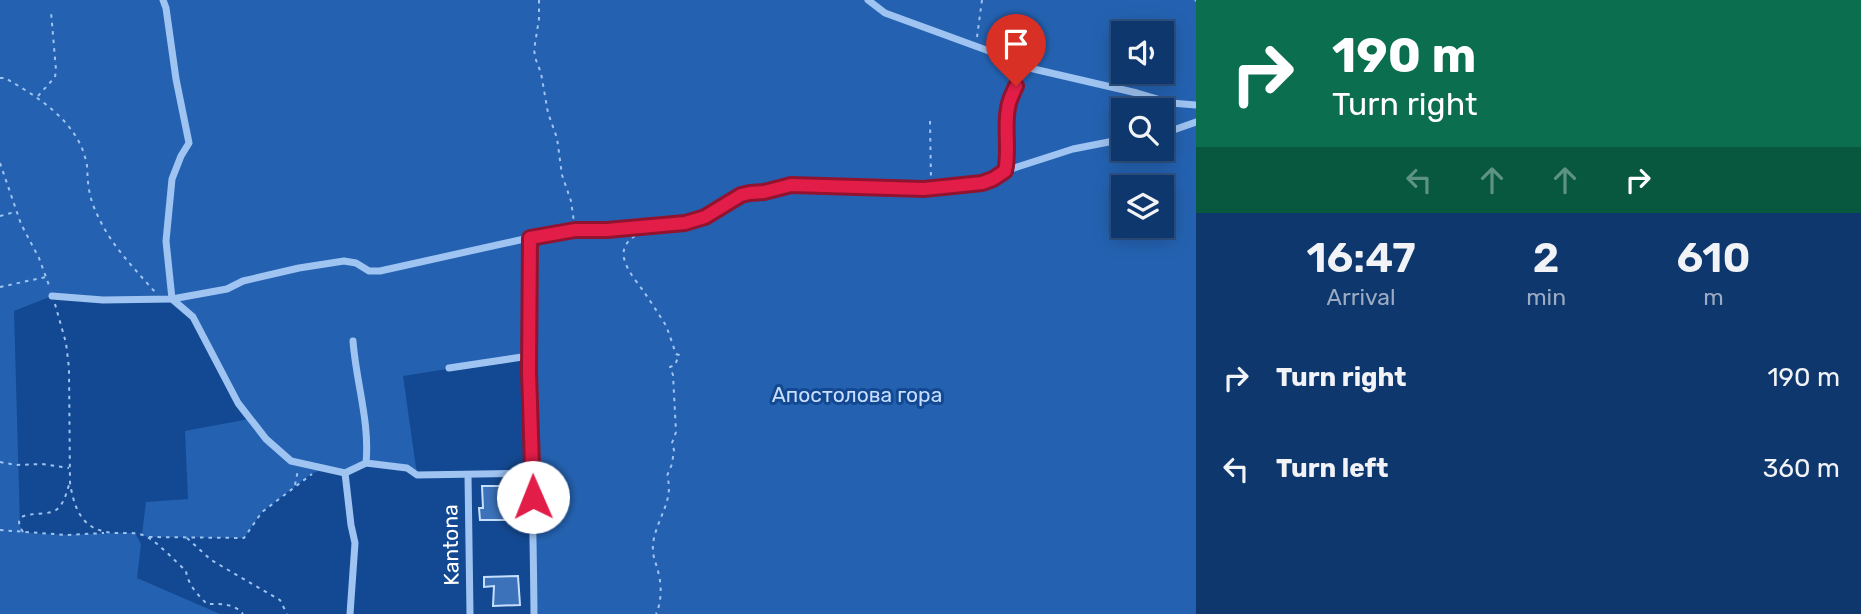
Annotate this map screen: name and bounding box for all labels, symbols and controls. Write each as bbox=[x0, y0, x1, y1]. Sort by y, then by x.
pin bbox=[986, 14, 1046, 86]
map controls bbox=[1111, 21, 1174, 238]
button: sound bbox=[1111, 21, 1174, 84]
icon: arrive bbox=[997, 25, 1035, 63]
text: 190 m bbox=[1332, 26, 1476, 84]
icon: right bbox=[1217, 28, 1308, 119]
text: Turn right bbox=[1332, 85, 1477, 123]
button: search bbox=[1111, 98, 1174, 161]
icon: left bbox=[1400, 161, 1438, 199]
icon: ahead bbox=[1473, 161, 1511, 199]
icon: ahead bbox=[1546, 161, 1584, 199]
icon: right bbox=[1619, 161, 1657, 199]
button: layers bbox=[1111, 175, 1174, 238]
text: 16:47 bbox=[1306, 233, 1416, 283]
text: 2 bbox=[1533, 233, 1559, 283]
text: 610 bbox=[1676, 233, 1751, 283]
text: Arrival bbox=[1327, 283, 1396, 311]
text: min bbox=[1526, 283, 1566, 311]
text: m bbox=[1703, 283, 1724, 311]
icon: right bbox=[1217, 359, 1255, 397]
text: Turn right bbox=[1276, 362, 1406, 393]
text: 190 m bbox=[1767, 362, 1840, 393]
park label: Апостолова гора bbox=[772, 382, 942, 407]
icon: left bbox=[1217, 450, 1255, 488]
text: Turn left bbox=[1276, 453, 1388, 484]
text: 360 m bbox=[1763, 453, 1840, 484]
position arrow bbox=[496, 460, 570, 534]
street label: Kantona bbox=[437, 504, 464, 586]

